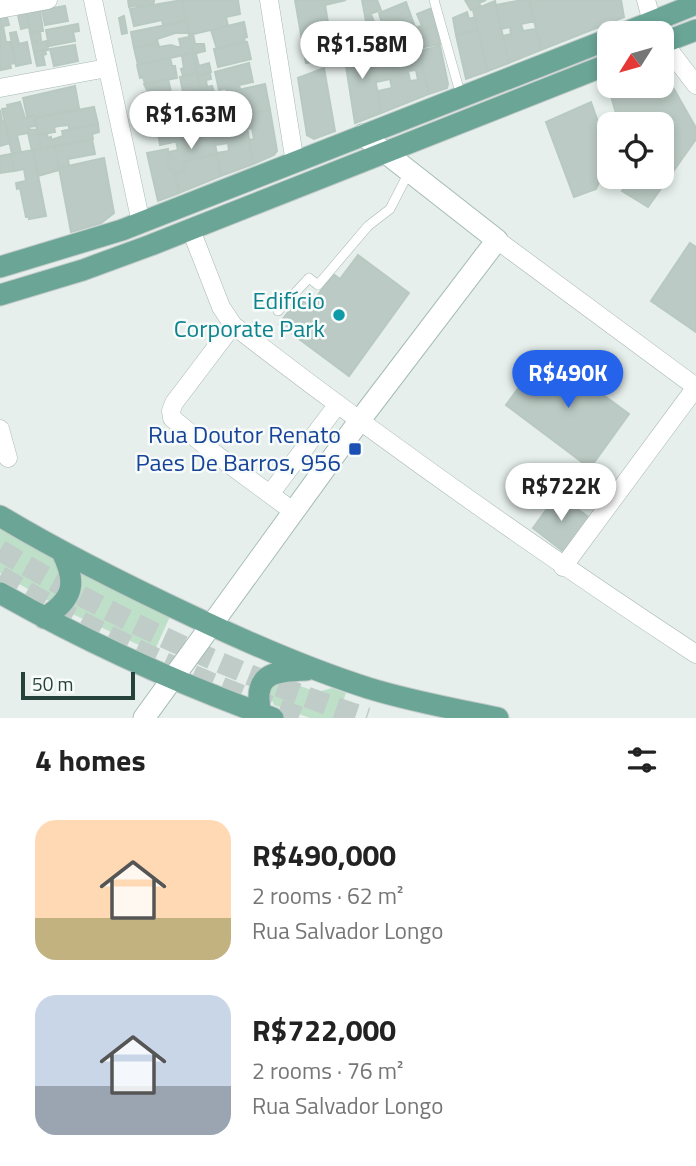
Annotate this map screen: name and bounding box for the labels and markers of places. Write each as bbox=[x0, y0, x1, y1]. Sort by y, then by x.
pin: R$1.58M bbox=[297, 22, 427, 81]
pin: R$1.63M bbox=[126, 92, 256, 151]
place label: Edifício Corporate Park bbox=[174, 282, 326, 346]
marker: Edifício Corporate Park bbox=[331, 307, 347, 323]
pin: R$490K bbox=[511, 350, 625, 410]
place label: Rua Doutor Renato Paes De Barros, 956 bbox=[135, 416, 341, 480]
marker: Rua Doutor Renato Paes De Barros, 956 bbox=[347, 441, 363, 457]
pin: R$722K bbox=[504, 463, 618, 523]

